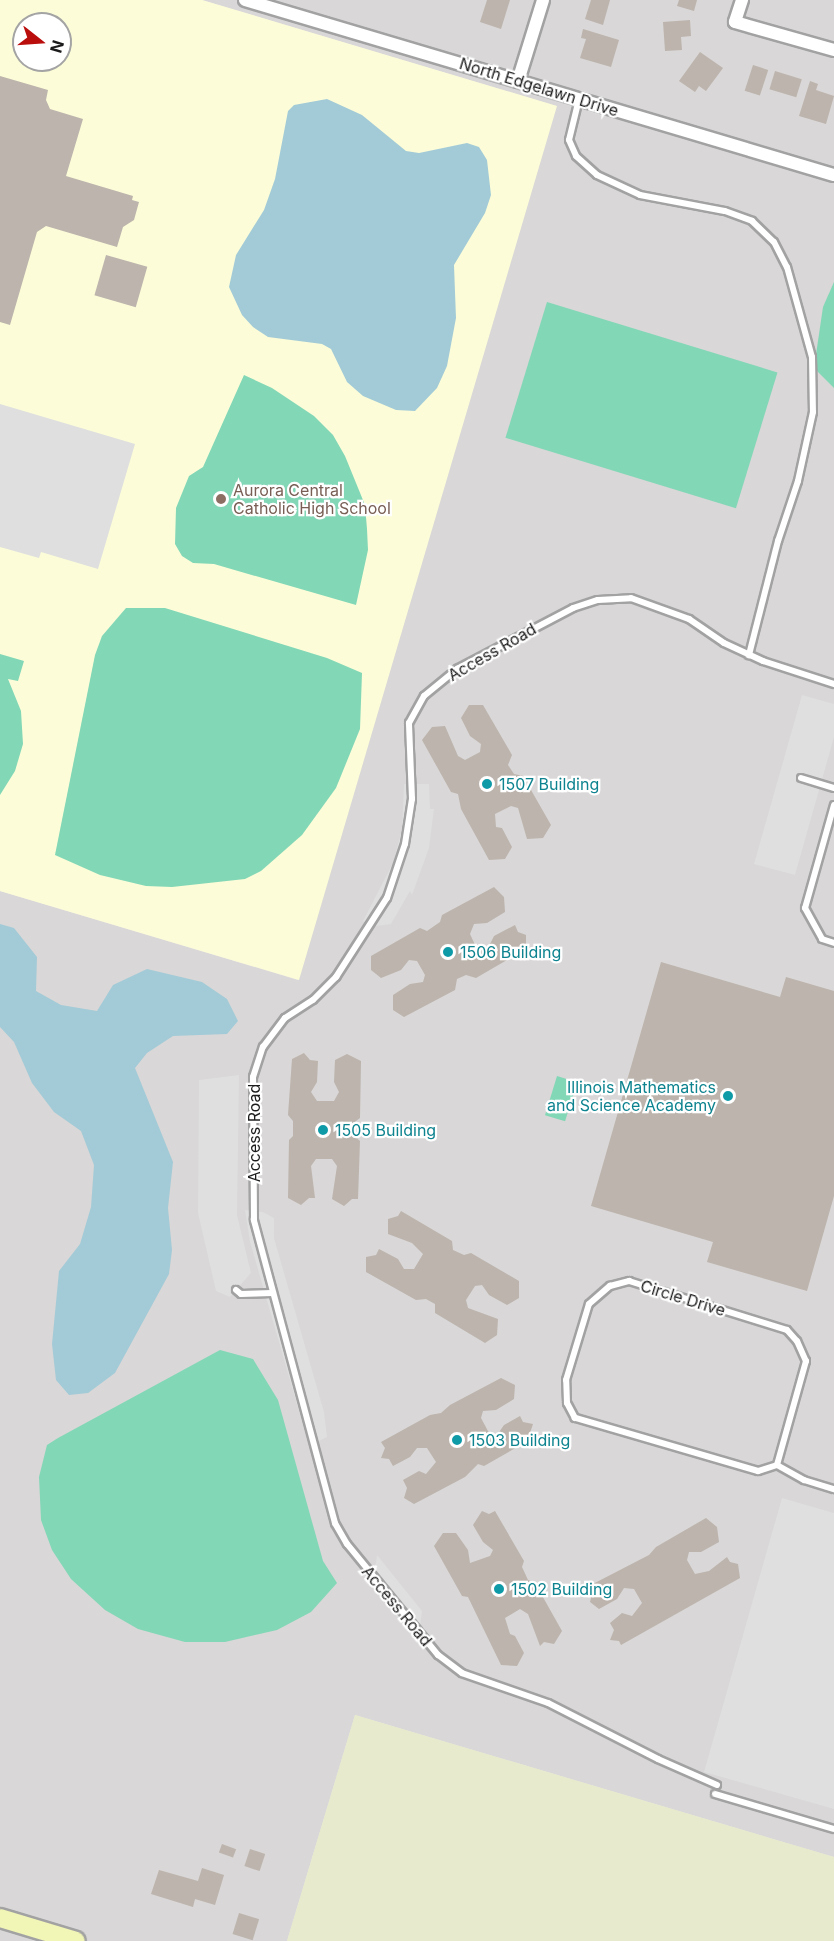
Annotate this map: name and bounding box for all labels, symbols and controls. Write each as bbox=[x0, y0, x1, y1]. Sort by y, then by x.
north arrow bbox=[12, 12, 72, 72]
text: N bbox=[46, 38, 69, 55]
street label: North Edgelawn Drive bbox=[457, 54, 621, 120]
place label: Aurora Central Catholic High School bbox=[233, 480, 391, 518]
marker: Aurora Central Catholic High School bbox=[214, 492, 228, 506]
street label: Access Road bbox=[444, 619, 540, 685]
place label: 1507 Building bbox=[499, 774, 599, 794]
marker: 1507 Building bbox=[480, 777, 494, 791]
place label: 1506 Building bbox=[460, 942, 561, 962]
marker: 1506 Building bbox=[441, 945, 455, 959]
place label: Illinois Mathematics and Science Academy bbox=[547, 1077, 716, 1115]
street label: Access Road bbox=[244, 1084, 264, 1182]
marker: Illinois Mathematics and Science Academy bbox=[721, 1089, 735, 1103]
place label: 1505 Building bbox=[335, 1120, 436, 1140]
marker: 1505 Building bbox=[316, 1123, 330, 1137]
street label: Circle Drive bbox=[638, 1276, 728, 1320]
place label: 1503 Building bbox=[469, 1430, 570, 1450]
marker: 1503 Building bbox=[450, 1433, 464, 1447]
street label: Access Road bbox=[358, 1562, 436, 1650]
place label: 1502 Building bbox=[511, 1579, 612, 1599]
marker: 1502 Building bbox=[492, 1582, 506, 1596]

